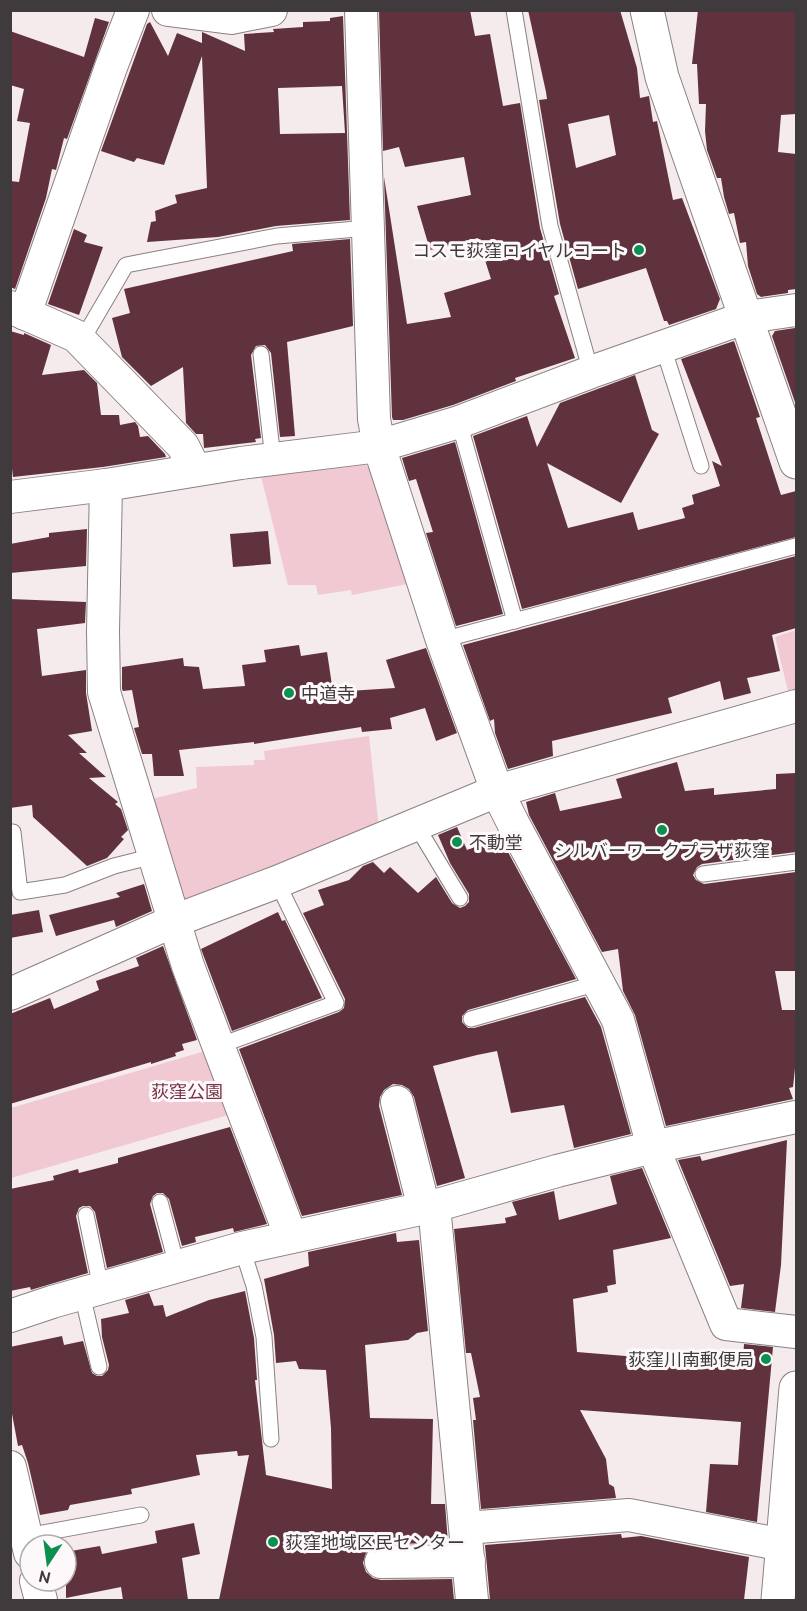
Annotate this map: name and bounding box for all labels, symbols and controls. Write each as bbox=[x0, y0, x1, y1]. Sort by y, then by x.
place label: コスモ荻窪ロイヤルコート bbox=[412, 240, 627, 260]
marker: コスモ荻窪ロイヤルコート bbox=[632, 243, 646, 257]
place label: 中道寺 bbox=[301, 683, 355, 703]
marker: 中道寺 bbox=[282, 686, 296, 700]
marker: シルバーワークプラザ荻窪 bbox=[655, 823, 669, 837]
place label: 不動堂 bbox=[469, 832, 523, 852]
marker: 不動堂 bbox=[450, 835, 464, 849]
place label: シルバーワークプラザ荻窪 bbox=[554, 840, 770, 860]
park label: 荻窪公園 bbox=[151, 1081, 223, 1101]
place label: 荻窪川南郵便局 bbox=[628, 1349, 754, 1369]
marker: 荻窪川南郵便局 bbox=[759, 1352, 773, 1366]
place label: 荻窪地域区民センター bbox=[285, 1532, 465, 1552]
north arrow bbox=[18, 1533, 78, 1593]
marker: 荻窪地域区民センター bbox=[266, 1535, 280, 1549]
text: N bbox=[37, 1568, 52, 1588]

